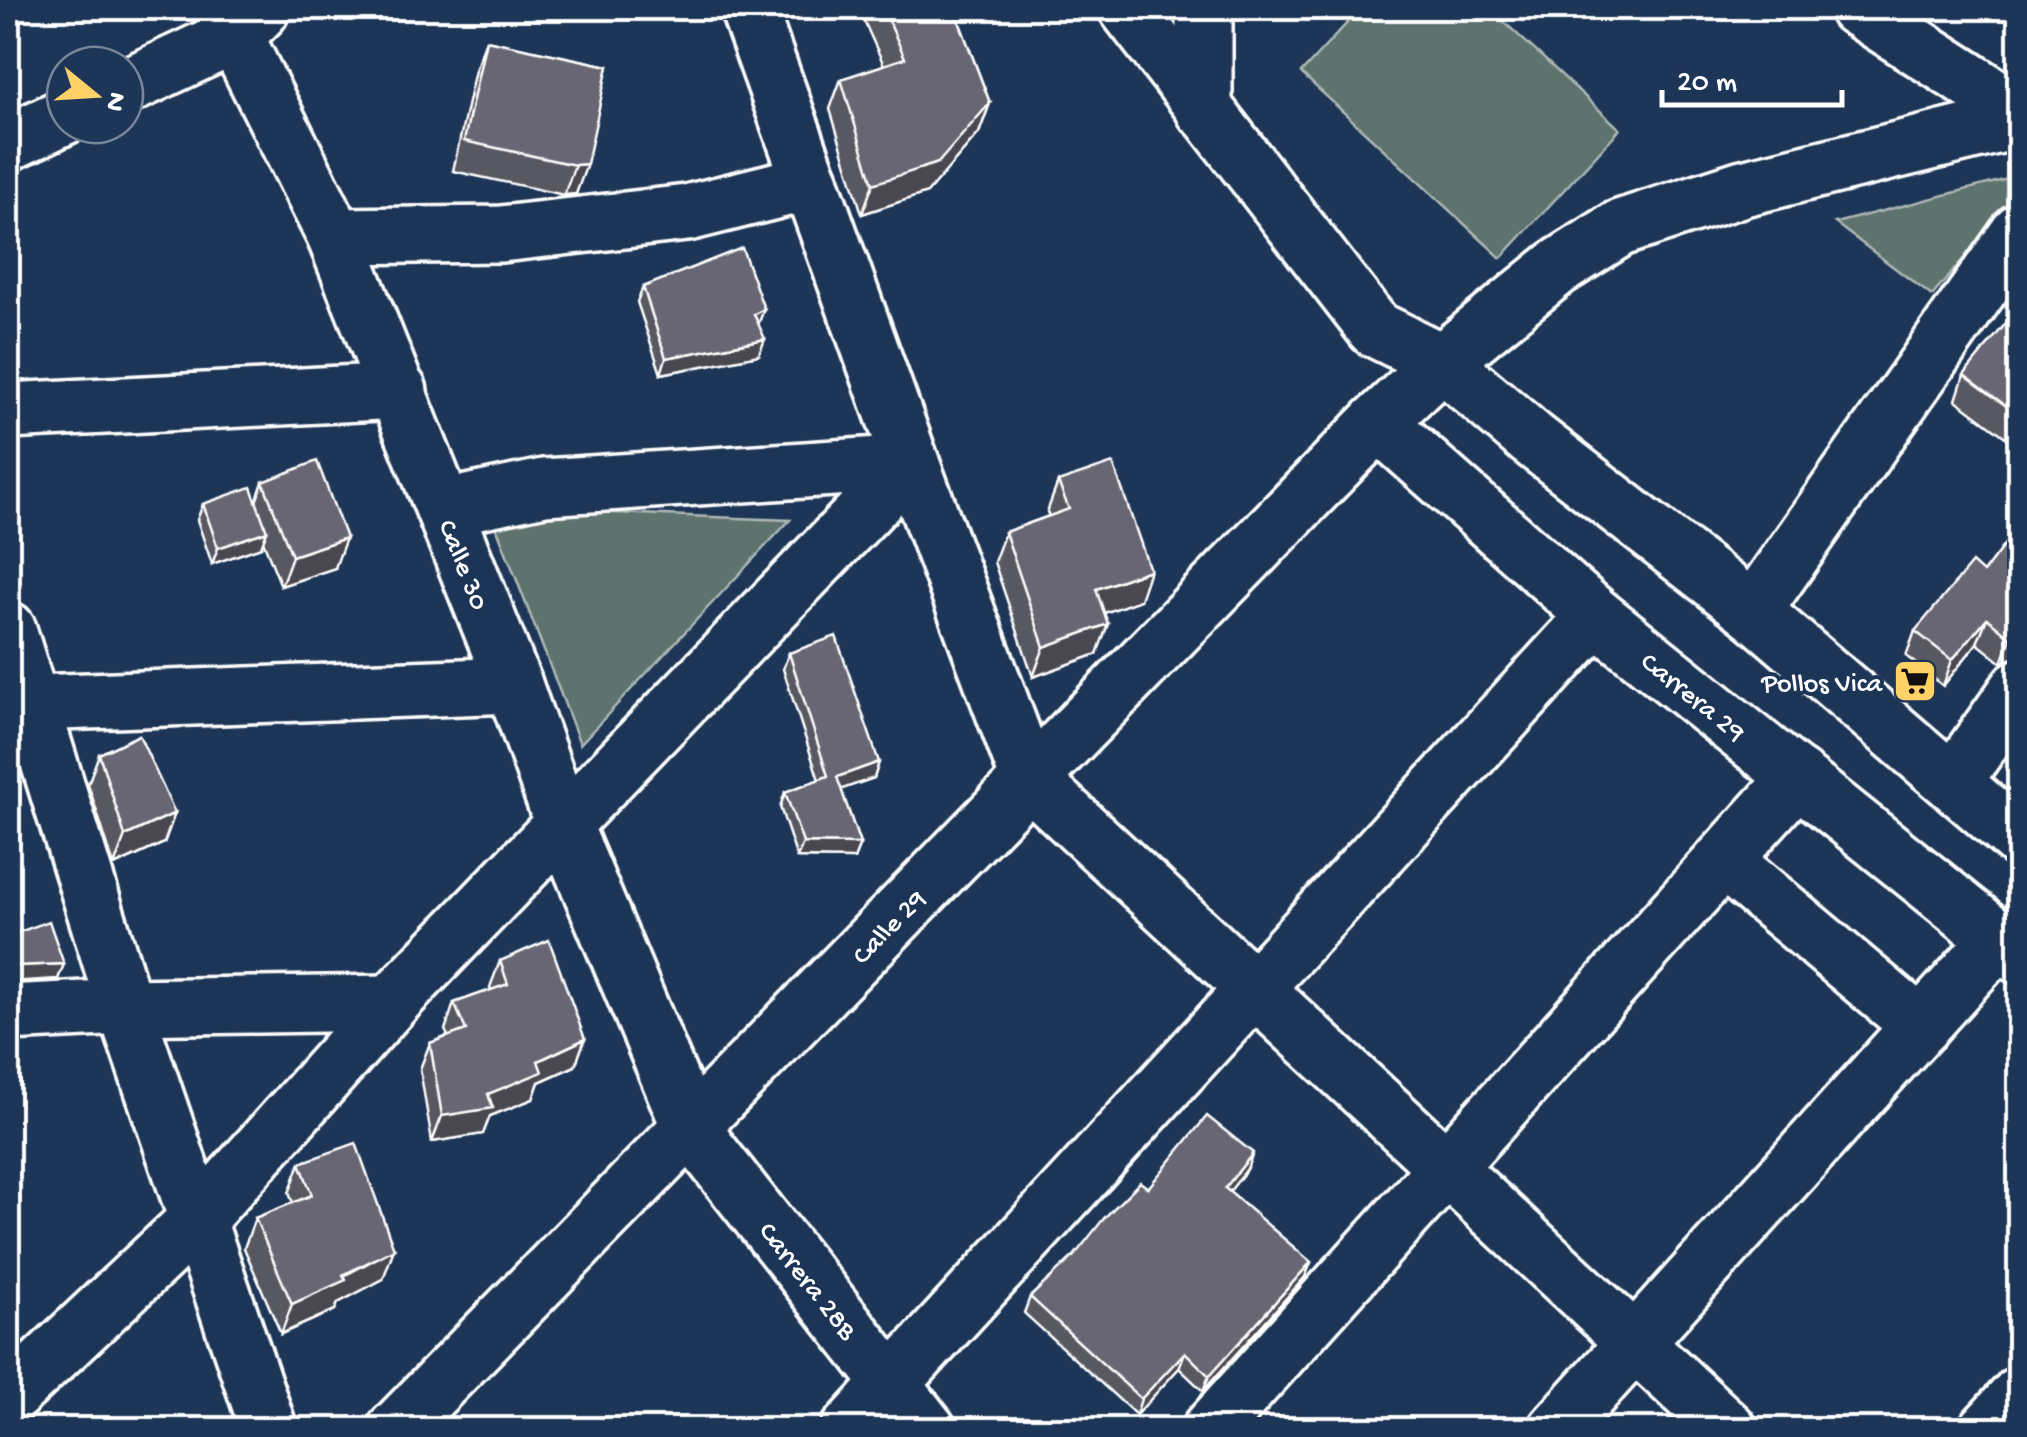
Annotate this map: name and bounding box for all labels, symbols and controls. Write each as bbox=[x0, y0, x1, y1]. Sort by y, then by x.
north arrow bbox=[45, 45, 145, 145]
scale bar bbox=[1662, 45, 1842, 107]
text: 20 m bbox=[1677, 67, 1737, 102]
text: N bbox=[96, 88, 133, 115]
street label: Calle 30 bbox=[429, 516, 494, 616]
street label: Carrera 29 bbox=[1633, 647, 1751, 750]
supermarket icon: Pollos Vica bbox=[1892, 658, 1938, 704]
place label: Pollos Vica bbox=[1761, 669, 1883, 702]
street label: Calle 29 bbox=[847, 884, 934, 973]
street label: Carrera 28B bbox=[750, 1217, 863, 1348]

